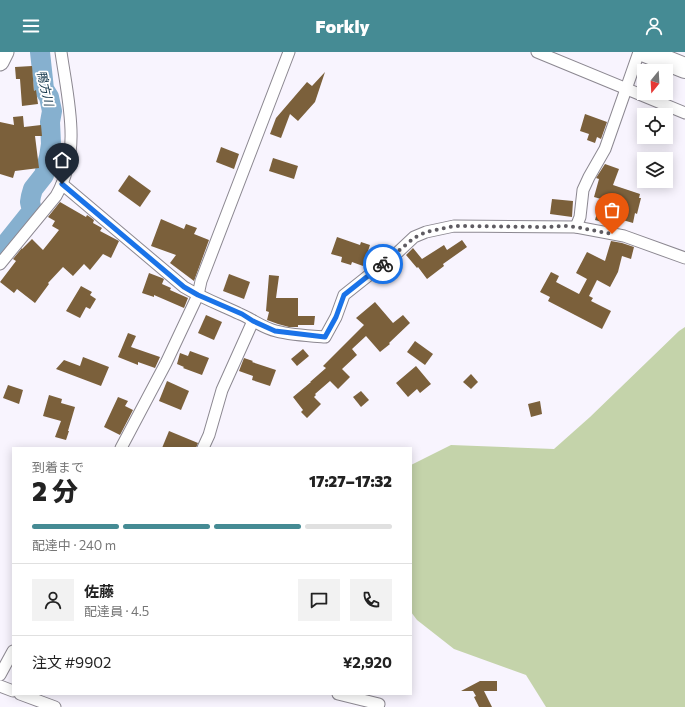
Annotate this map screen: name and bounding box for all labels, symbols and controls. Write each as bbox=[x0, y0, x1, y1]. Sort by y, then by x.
icon: menu bbox=[20, 15, 42, 37]
text: Forkly bbox=[315, 15, 370, 37]
icon: person bbox=[643, 15, 665, 37]
north arrow bbox=[637, 64, 673, 100]
map controls bbox=[637, 64, 673, 188]
water label: 鴨方川 bbox=[35, 69, 57, 109]
button: locate bbox=[637, 108, 673, 144]
pin bbox=[45, 143, 79, 184]
icon: home bbox=[51, 149, 73, 171]
button: layers bbox=[637, 152, 673, 188]
pin bbox=[595, 193, 629, 234]
icon: bag bbox=[601, 199, 623, 221]
courier bbox=[363, 244, 403, 284]
icon: bike bbox=[372, 253, 394, 275]
text: 到着まで bbox=[32, 459, 84, 475]
text: 17:27–17:32 bbox=[309, 472, 392, 490]
text: 2 分 bbox=[32, 475, 78, 506]
text: 配達中 · 240 m bbox=[32, 537, 116, 553]
button: person bbox=[32, 579, 74, 621]
button: chat bbox=[298, 579, 340, 621]
button: phone bbox=[350, 579, 392, 621]
text: 佐藤 bbox=[84, 582, 114, 600]
text: 配達員 · 4.5 bbox=[84, 603, 149, 619]
text: 注文 #9902 bbox=[32, 653, 111, 671]
text: ¥2,920 bbox=[343, 653, 392, 671]

